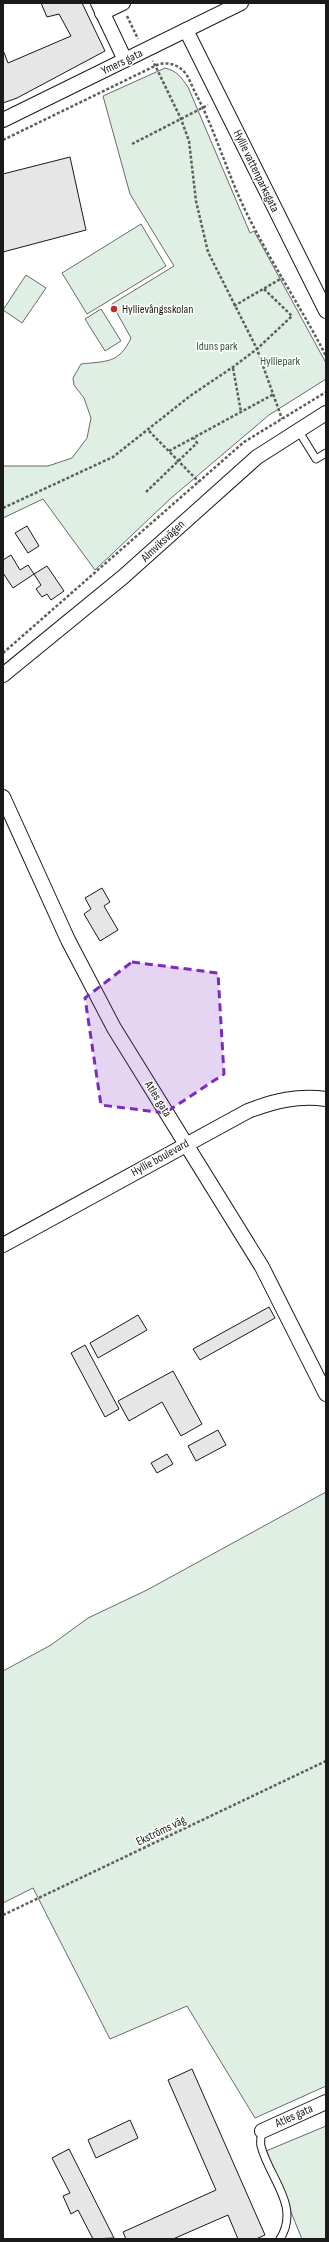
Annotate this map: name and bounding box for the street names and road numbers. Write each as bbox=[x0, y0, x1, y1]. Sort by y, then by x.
street label: Ymers gata bbox=[99, 45, 145, 78]
street label: Hyllie vattenparksgata bbox=[230, 127, 283, 215]
street label: Almviksvägen bbox=[137, 517, 188, 566]
street label: Atles gata bbox=[141, 1077, 175, 1120]
street label: Hyllie boulevard bbox=[129, 1136, 191, 1180]
street label: Ekströms väg bbox=[134, 1812, 188, 1849]
street label: Atles gata bbox=[272, 2101, 315, 2131]

